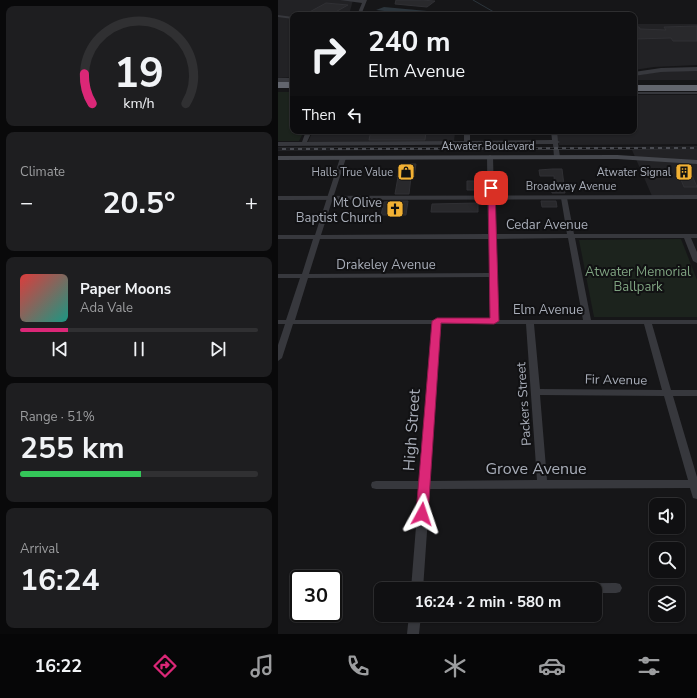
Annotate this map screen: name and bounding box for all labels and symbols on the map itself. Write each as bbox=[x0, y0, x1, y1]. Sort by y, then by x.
street label: Atwater Boulevard bbox=[441, 139, 535, 154]
shop icon: Halls True Value bbox=[396, 162, 416, 182]
building icon: Atwater Signal bbox=[674, 162, 694, 182]
place label: Halls True Value bbox=[312, 165, 393, 180]
place label: Atwater Signal bbox=[597, 165, 672, 180]
pin bbox=[474, 171, 508, 205]
street label: Broadway Avenue bbox=[526, 179, 616, 194]
place label: Mt Olive Baptist Church bbox=[296, 194, 382, 227]
church icon: Mt Olive Baptist Church bbox=[385, 199, 405, 219]
street label: Cedar Avenue bbox=[506, 216, 588, 234]
street label: Drakeley Avenue bbox=[336, 256, 436, 274]
park label: Atwater Memorial Ballpark bbox=[585, 263, 691, 296]
street label: Elm Avenue bbox=[513, 301, 583, 319]
street label: Packers Street bbox=[512, 361, 536, 446]
street label: Fir Avenue bbox=[585, 370, 647, 390]
street label: High Street bbox=[398, 388, 426, 472]
street label: Grove Avenue bbox=[485, 458, 587, 480]
position arrow bbox=[401, 493, 443, 535]
speed limit sign: 30 bbox=[290, 570, 342, 622]

